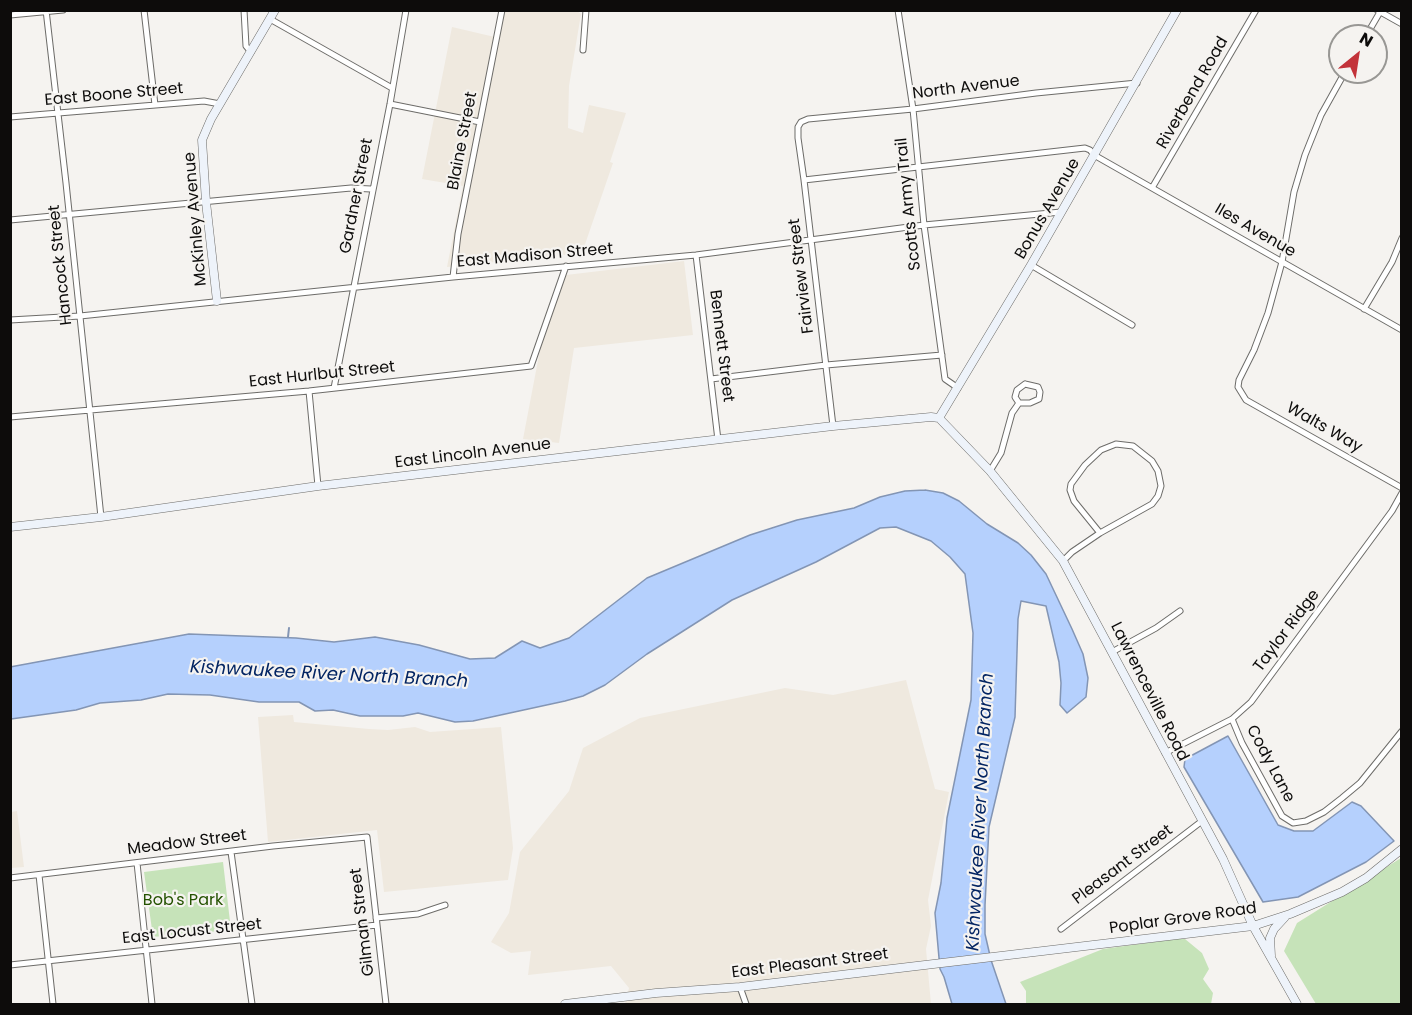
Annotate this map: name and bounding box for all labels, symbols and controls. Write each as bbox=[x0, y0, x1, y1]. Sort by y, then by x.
north arrow bbox=[1328, 24, 1388, 84]
text: N bbox=[1355, 27, 1377, 53]
street label: Riverbend Road bbox=[1153, 34, 1233, 152]
street label: North Avenue bbox=[911, 72, 1021, 104]
street label: East Boone Street bbox=[44, 79, 184, 111]
street label: Blaine Street bbox=[444, 90, 482, 192]
street label: Gardner Street bbox=[336, 137, 378, 255]
street label: Scotts Army Trail bbox=[892, 137, 926, 271]
street label: McKinley Avenue bbox=[181, 151, 211, 287]
street label: Bonus Avenue bbox=[1011, 155, 1085, 263]
street label: Iles Avenue bbox=[1211, 200, 1299, 262]
street label: Hancock Street bbox=[45, 204, 77, 326]
street label: Fairview Street bbox=[785, 217, 819, 335]
street label: East Madison Street bbox=[456, 240, 614, 272]
street label: Bennett Street bbox=[705, 289, 737, 403]
street label: East Hurlbut Street bbox=[248, 358, 396, 392]
street label: Walts Way bbox=[1283, 399, 1365, 457]
street label: East Lincoln Avenue bbox=[394, 435, 552, 473]
street label: Taylor Ridge bbox=[1250, 586, 1324, 676]
street label: Lawrenceville Road bbox=[1106, 619, 1192, 765]
water label: Kishwaukee River North Branch bbox=[189, 657, 469, 693]
water label: Kishwaukee River North Branch bbox=[963, 672, 999, 952]
street label: Cody Lane bbox=[1242, 722, 1298, 806]
street label: Pleasant Street bbox=[1069, 821, 1177, 909]
street label: Meadow Street bbox=[126, 826, 248, 860]
street label: Gilman Street bbox=[347, 867, 379, 977]
park label: Bob's Park bbox=[143, 891, 223, 911]
street label: Poplar Grove Road bbox=[1108, 899, 1258, 939]
street label: East Locust Street bbox=[121, 915, 263, 949]
street label: East Pleasant Street bbox=[731, 945, 889, 983]

